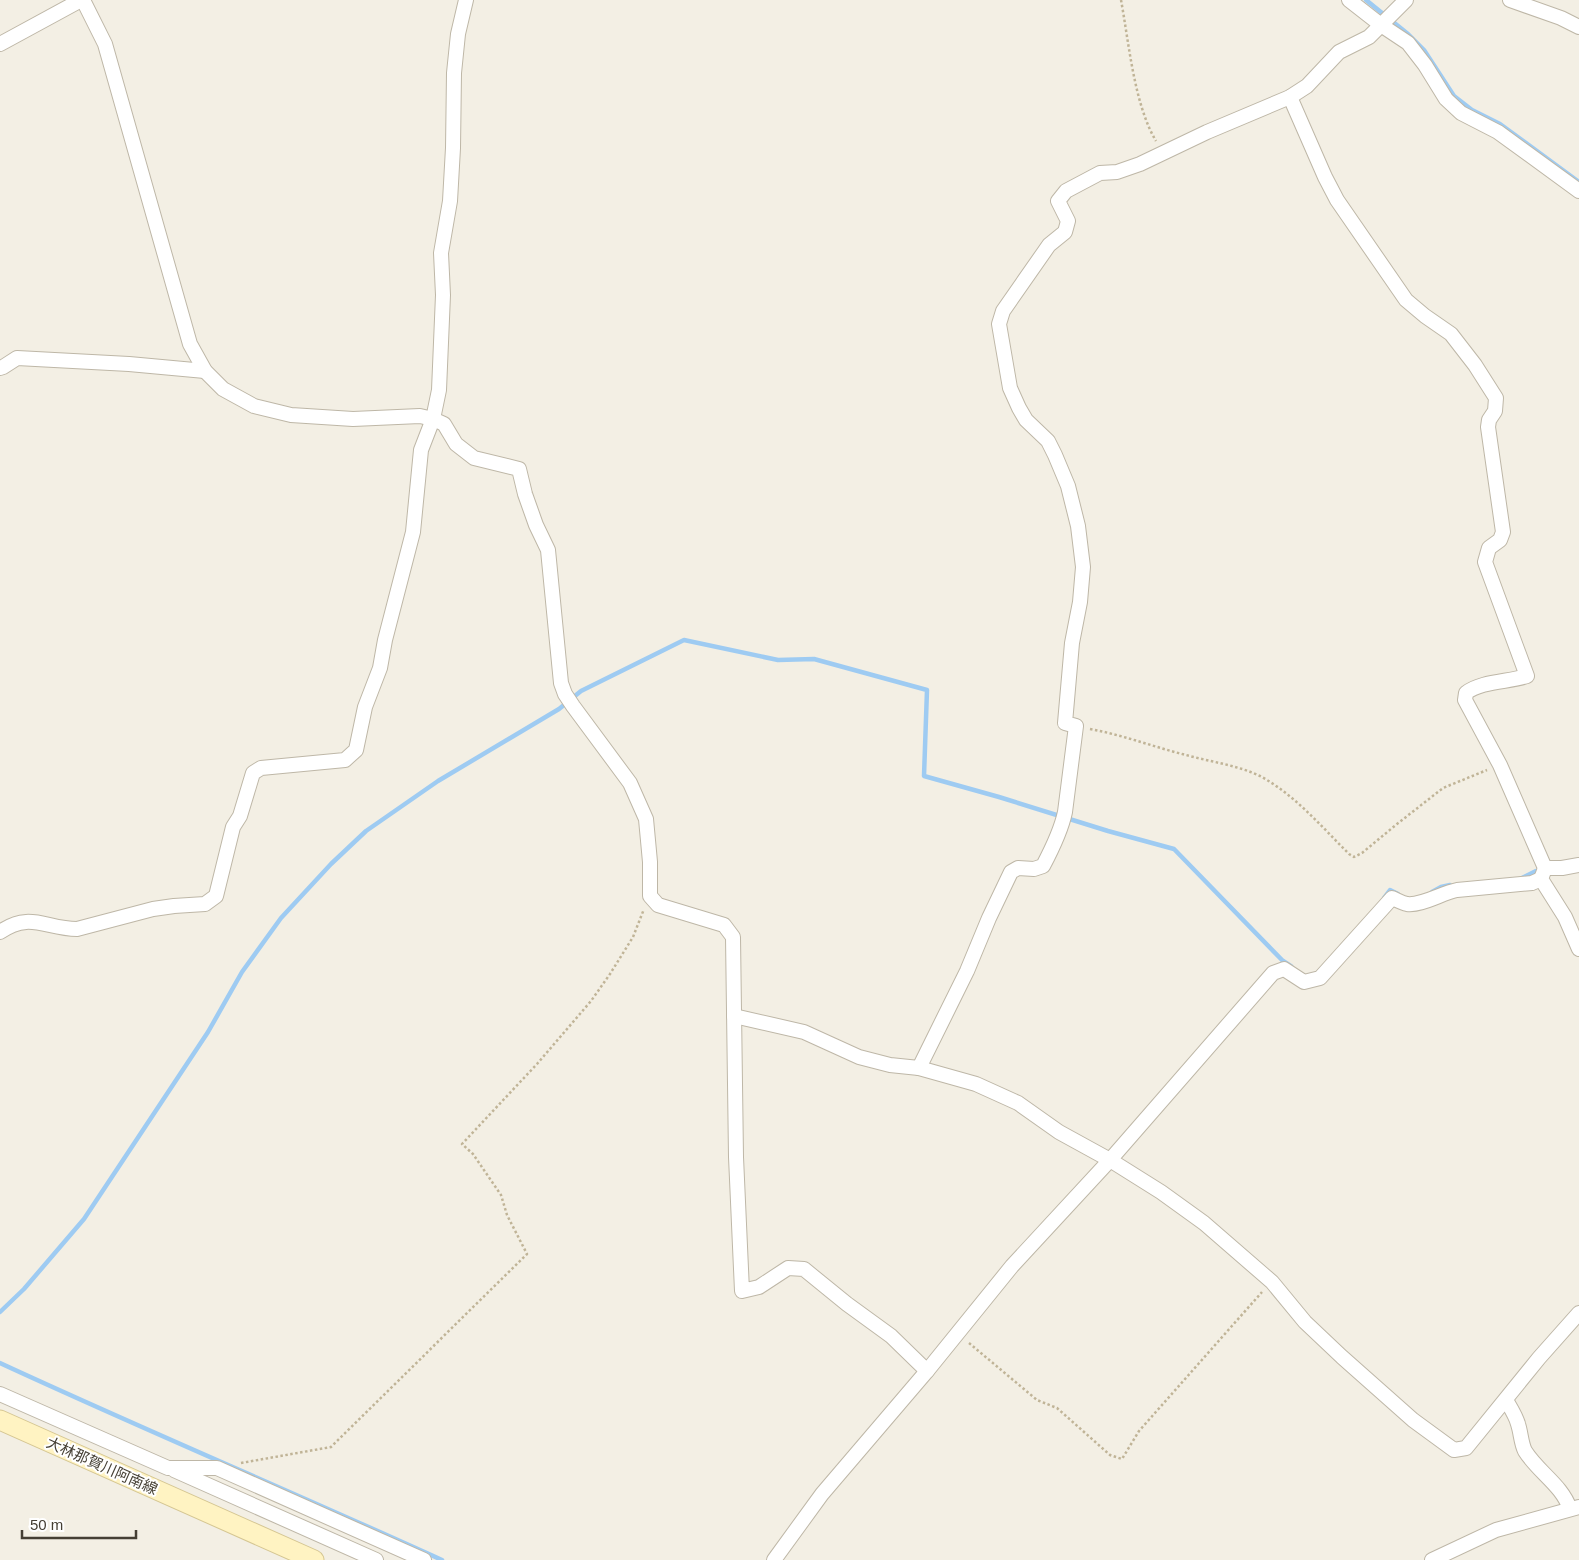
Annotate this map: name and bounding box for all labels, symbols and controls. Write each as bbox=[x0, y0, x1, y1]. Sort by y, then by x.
street label: 大林那賀川阿南線 bbox=[44, 1433, 160, 1498]
scale bar bbox=[22, 1508, 136, 1540]
text: 50 m bbox=[30, 1516, 63, 1533]

